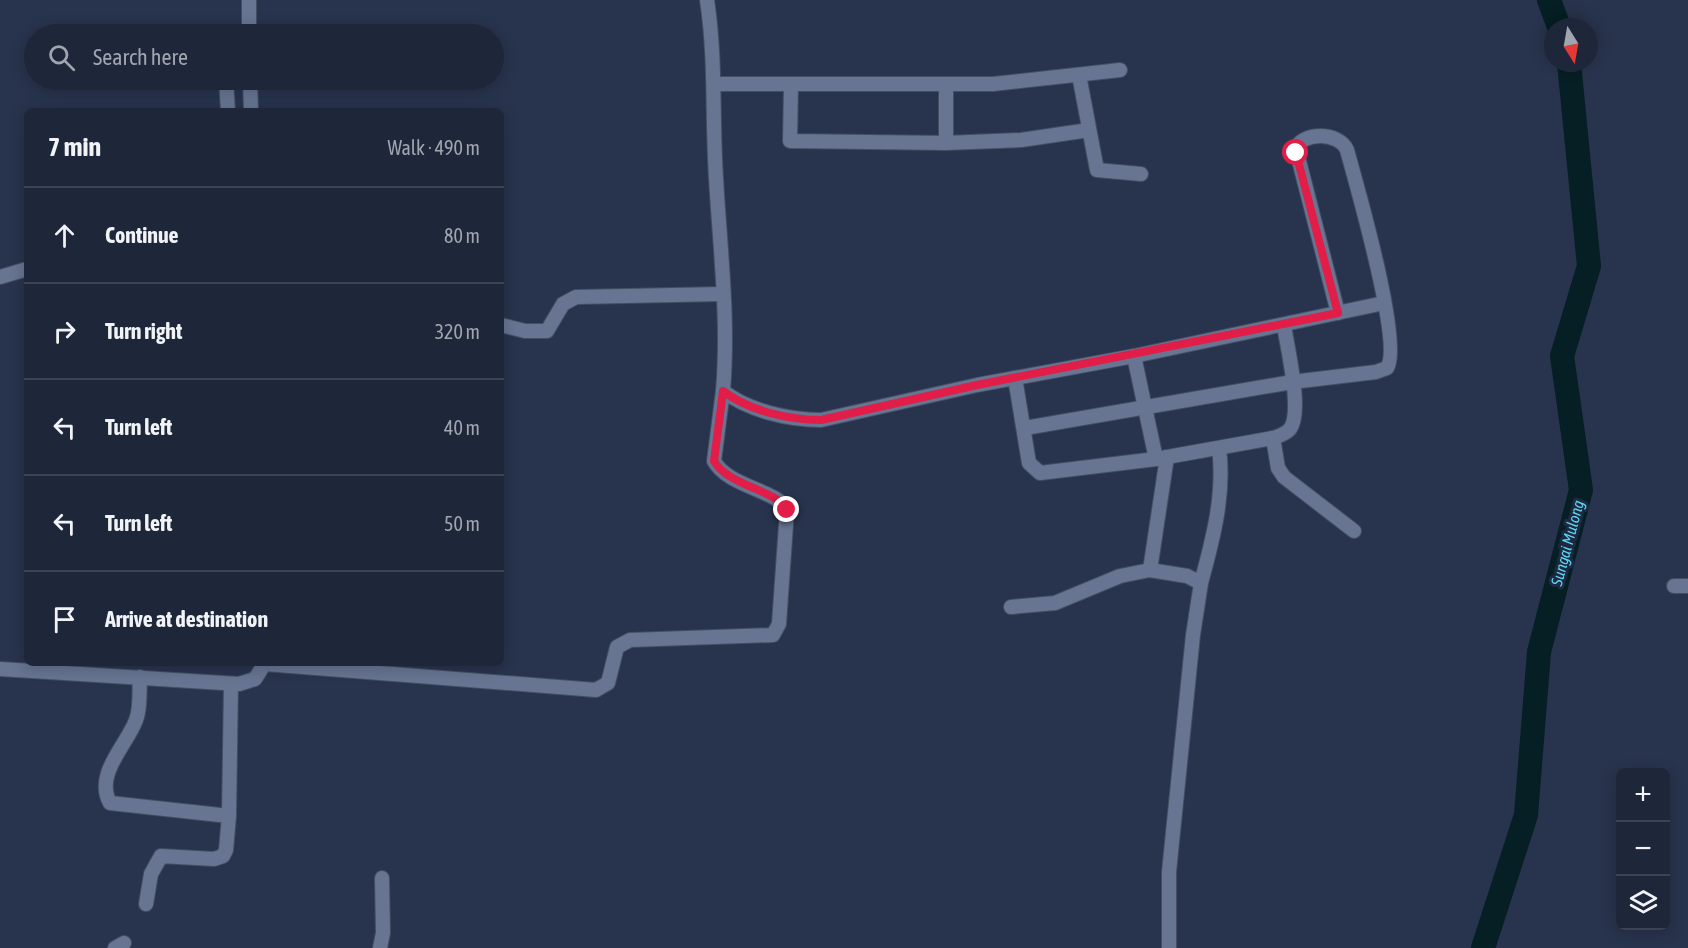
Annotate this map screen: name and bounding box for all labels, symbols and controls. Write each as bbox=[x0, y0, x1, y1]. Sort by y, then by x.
north arrow bbox=[1544, 18, 1598, 72]
search box bbox=[24, 24, 504, 90]
icon: search bbox=[45, 41, 78, 74]
text: Search here bbox=[93, 44, 188, 70]
text: 7 min bbox=[48, 132, 101, 162]
text: Walk · 490 m bbox=[388, 136, 480, 159]
route start bbox=[1282, 139, 1308, 165]
icon: ahead bbox=[48, 219, 81, 252]
text: Continue bbox=[105, 222, 179, 248]
text: 80 m bbox=[444, 224, 480, 247]
icon: right bbox=[48, 315, 81, 348]
text: Turn right bbox=[105, 318, 182, 344]
text: 320 m bbox=[435, 320, 480, 343]
icon: left bbox=[48, 411, 81, 444]
text: Turn left bbox=[105, 414, 172, 440]
text: 40 m bbox=[444, 416, 480, 439]
route end bbox=[773, 496, 799, 522]
water label: Sungai Mulong bbox=[1547, 498, 1588, 589]
icon: left bbox=[48, 507, 81, 540]
text: Turn left bbox=[105, 510, 172, 536]
text: 50 m bbox=[444, 512, 480, 535]
icon: arrive bbox=[48, 603, 81, 636]
text: Arrive at destination bbox=[105, 606, 268, 632]
map controls bbox=[1616, 768, 1670, 930]
button: + bbox=[1616, 768, 1670, 822]
button: − bbox=[1616, 822, 1670, 876]
button: layers bbox=[1616, 876, 1670, 930]

